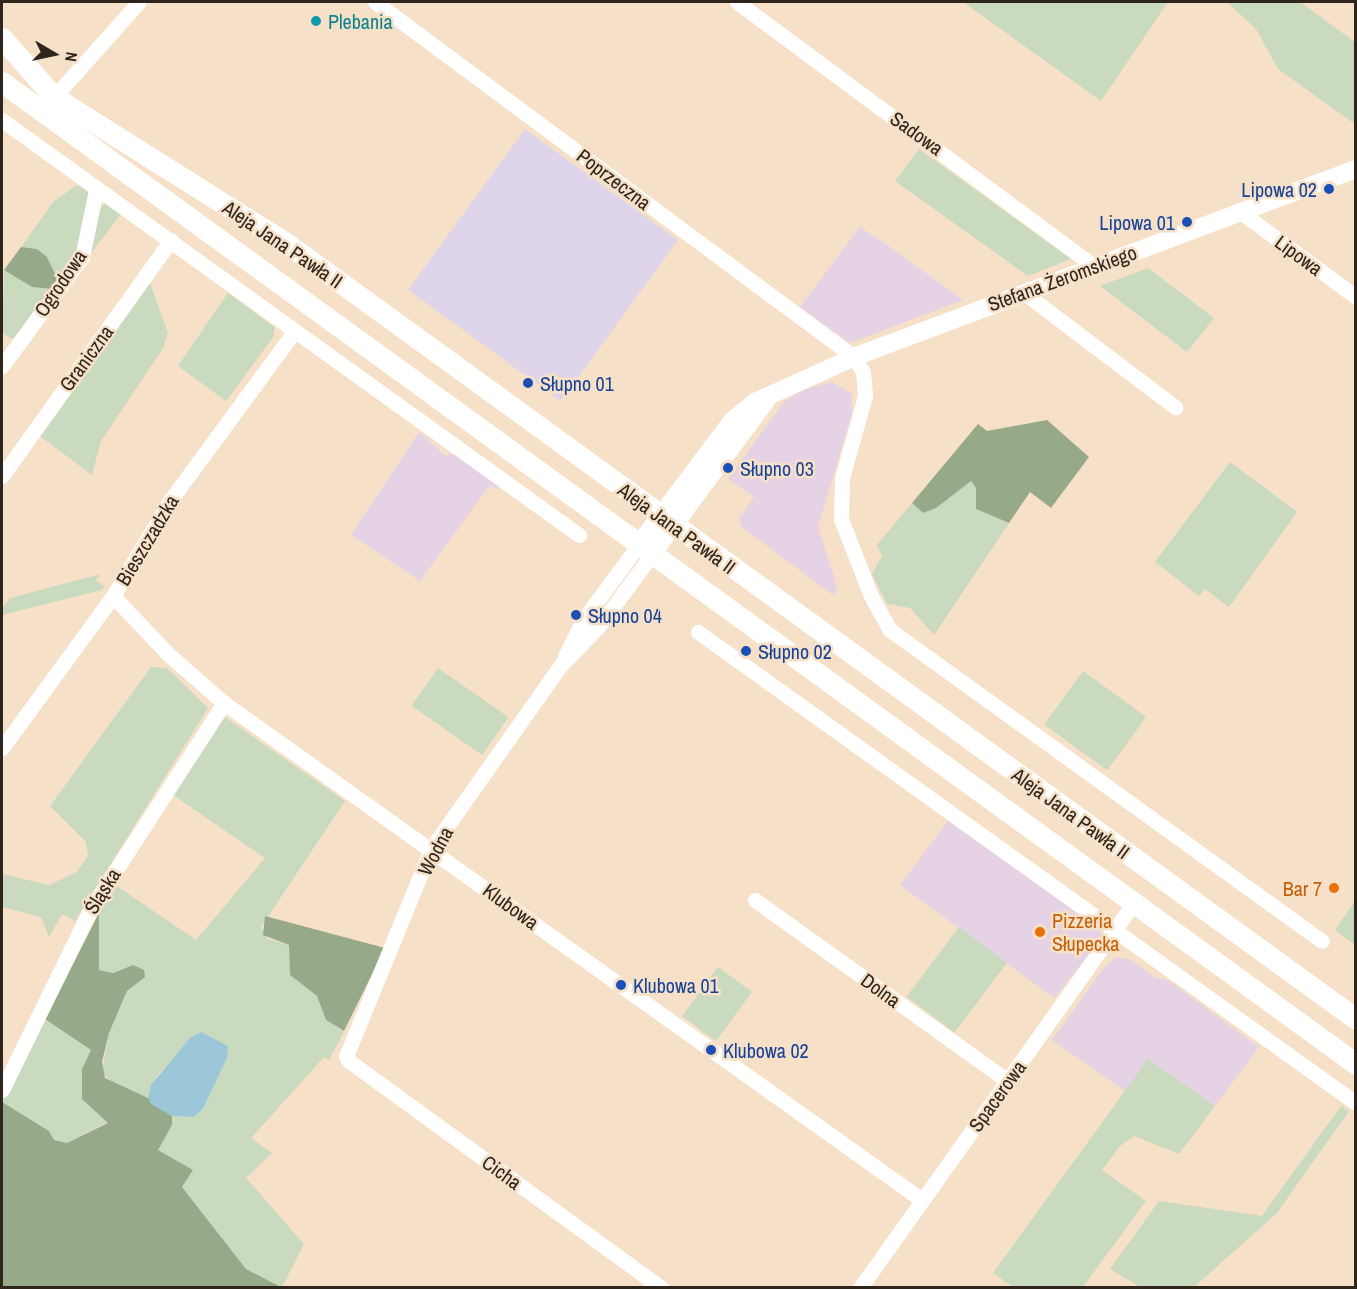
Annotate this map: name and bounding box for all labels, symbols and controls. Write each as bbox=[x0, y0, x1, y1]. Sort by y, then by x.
place label: Plebania bbox=[328, 9, 393, 33]
marker: Plebania bbox=[309, 14, 323, 28]
north arrow bbox=[24, 24, 84, 84]
text: N bbox=[60, 50, 83, 63]
street label: Sadowa bbox=[886, 106, 948, 160]
street label: Poprzeczna bbox=[572, 143, 656, 215]
place label: Lipowa 02 bbox=[1241, 177, 1317, 201]
marker: Lipowa 02 bbox=[1322, 182, 1336, 196]
street label: Aleja Jana Pawła II bbox=[218, 195, 348, 293]
place label: Lipowa 01 bbox=[1099, 210, 1175, 234]
marker: Lipowa 01 bbox=[1180, 215, 1194, 229]
street label: Lipowa bbox=[1271, 230, 1327, 280]
street label: Stefana Żeromskiego bbox=[984, 240, 1140, 316]
street label: Ogrodowa bbox=[29, 245, 91, 321]
street label: Graniczna bbox=[54, 320, 118, 396]
place label: Słupno 01 bbox=[540, 371, 614, 395]
marker: Słupno 01 bbox=[521, 376, 535, 390]
place label: Słupno 03 bbox=[740, 456, 814, 480]
marker: Słupno 03 bbox=[721, 461, 735, 475]
street label: Aleja Jana Pawła II bbox=[614, 477, 740, 579]
street label: Bieszczadzka bbox=[111, 490, 183, 590]
place label: Słupno 04 bbox=[588, 603, 662, 627]
marker: Słupno 04 bbox=[569, 608, 583, 622]
place label: Słupno 02 bbox=[758, 639, 832, 663]
marker: Słupno 02 bbox=[739, 644, 753, 658]
street label: Aleja Jana Pawła II bbox=[1008, 762, 1134, 864]
street label: Wodna bbox=[412, 823, 458, 879]
street label: Śląska bbox=[79, 864, 125, 918]
place label: Bar 7 bbox=[1283, 876, 1322, 900]
street label: Klubowa bbox=[479, 878, 543, 934]
marker: Bar 7 bbox=[1327, 881, 1341, 895]
place label: Pizzeria Słupecka bbox=[1052, 909, 1119, 956]
marker: Pizzeria Słupecka bbox=[1033, 925, 1047, 939]
street label: Dolna bbox=[857, 968, 905, 1012]
place label: Klubowa 01 bbox=[633, 973, 719, 997]
marker: Klubowa 01 bbox=[614, 978, 628, 992]
place label: Klubowa 02 bbox=[723, 1038, 809, 1062]
marker: Klubowa 02 bbox=[704, 1043, 718, 1057]
street label: Spacerowa bbox=[963, 1056, 1031, 1136]
street label: Cicha bbox=[478, 1150, 526, 1194]

